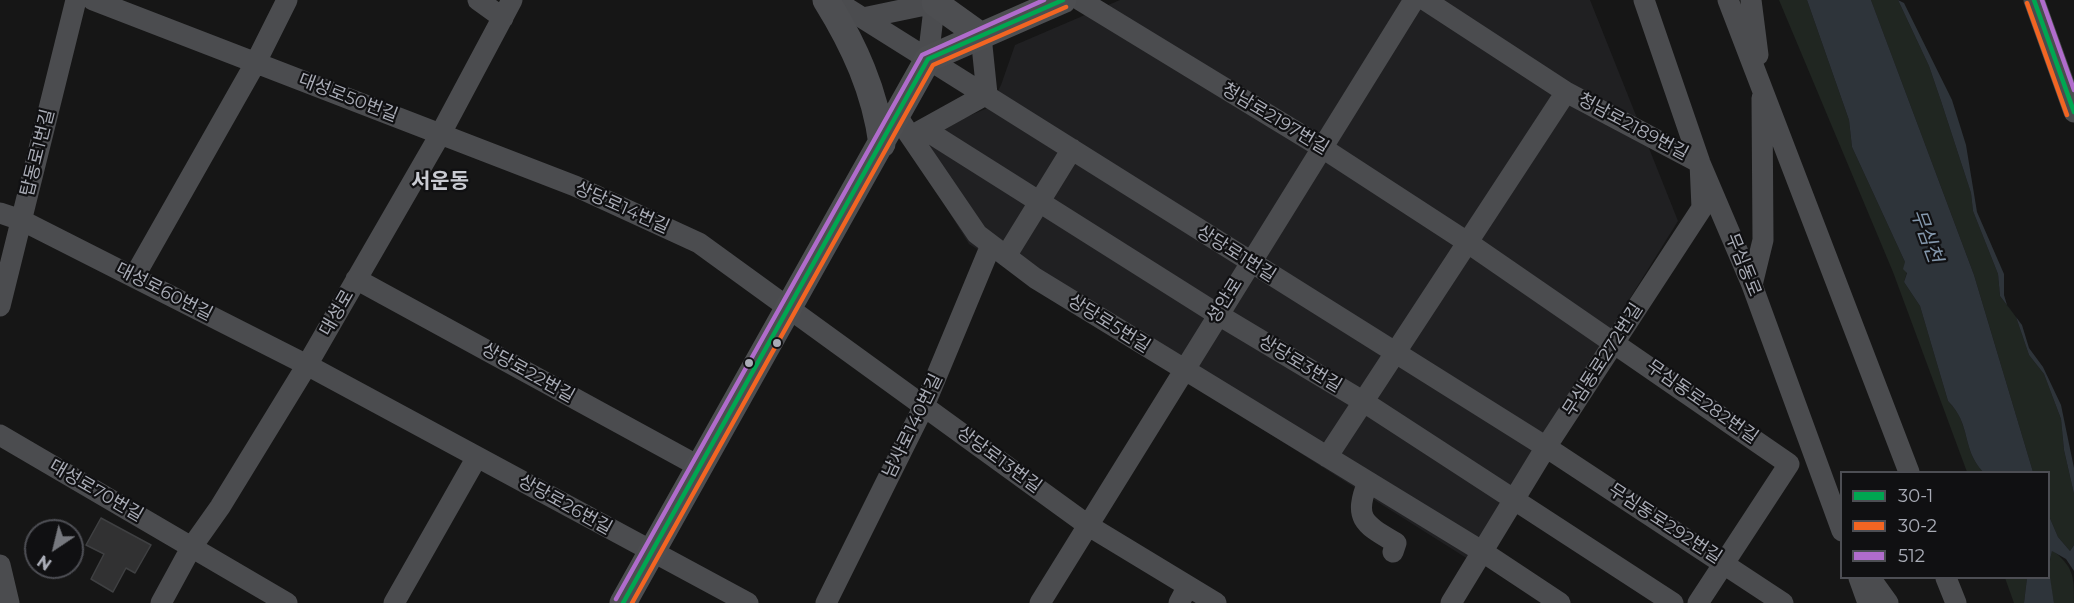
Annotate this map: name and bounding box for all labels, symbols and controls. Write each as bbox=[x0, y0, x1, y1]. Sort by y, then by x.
street label: 대성로50번길 bbox=[295, 69, 401, 127]
street label: 청남로2197번길 bbox=[1218, 79, 1332, 159]
street label: 청남로2189번길 bbox=[1574, 89, 1692, 165]
street label: 탑동로1번길 bbox=[17, 107, 59, 199]
district label: 서운동 bbox=[411, 169, 469, 195]
street label: 상당로14번길 bbox=[571, 178, 673, 238]
water label: 무심천 bbox=[1905, 206, 1947, 266]
street label: 상당로1번길 bbox=[1192, 221, 1280, 287]
street label: 무심동로 bbox=[1721, 230, 1765, 300]
street label: 대성로60번길 bbox=[112, 258, 216, 326]
street label: 성안로 bbox=[1203, 274, 1247, 328]
street label: 대성로 bbox=[315, 286, 359, 340]
street label: 상당로5번길 bbox=[1064, 290, 1154, 358]
street label: 무심동로272번길 bbox=[1558, 299, 1648, 421]
street label: 상당로3번길 bbox=[1255, 331, 1345, 397]
unlabelled marker bbox=[771, 337, 783, 349]
street label: 상당로22번길 bbox=[478, 339, 578, 407]
street label: 무심동로282번길 bbox=[1642, 356, 1762, 448]
unlabelled marker bbox=[743, 357, 755, 369]
street label: 남사로140번길 bbox=[879, 370, 947, 482]
street label: 상당로13번길 bbox=[952, 422, 1046, 498]
street label: 대성로70번길 bbox=[45, 455, 147, 527]
street label: 상당로26번길 bbox=[514, 470, 616, 540]
legend bbox=[1840, 471, 2050, 579]
street label: 무심동로292번길 bbox=[1604, 479, 1726, 569]
text: 30-1 bbox=[1898, 485, 1933, 507]
text: 30-2 bbox=[1898, 515, 1937, 537]
north arrow bbox=[24, 519, 84, 579]
text: 512 bbox=[1898, 545, 1925, 567]
text: N bbox=[34, 551, 55, 574]

